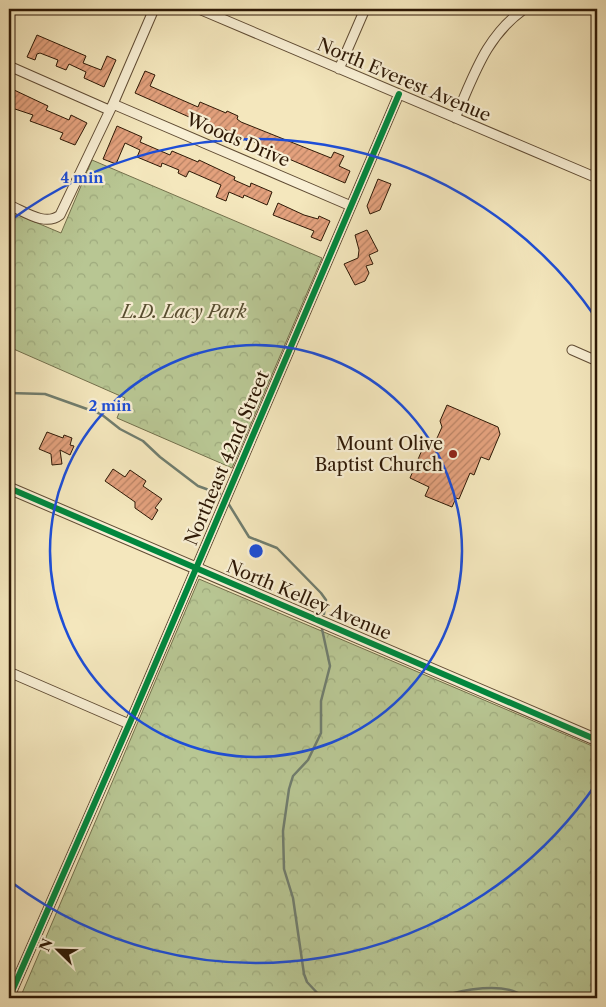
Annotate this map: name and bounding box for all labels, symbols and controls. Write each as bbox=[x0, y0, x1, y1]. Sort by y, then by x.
street label: North Everest Avenue bbox=[314, 33, 494, 127]
street label: Woods Drive bbox=[182, 108, 293, 172]
text: 4 min bbox=[60, 168, 104, 187]
park label: L.D. Lacy Park bbox=[119, 301, 247, 323]
street label: Northeast 42nd Street bbox=[180, 367, 274, 549]
text: 2 min bbox=[88, 396, 132, 415]
place label: Mount Olive Baptist Church bbox=[315, 433, 443, 476]
marker: Mount Olive Baptist Church bbox=[447, 448, 459, 460]
centre of rings bbox=[247, 542, 265, 560]
street label: North Kelley Avenue bbox=[223, 555, 395, 645]
north arrow bbox=[32, 924, 82, 974]
text: N bbox=[35, 936, 57, 954]

